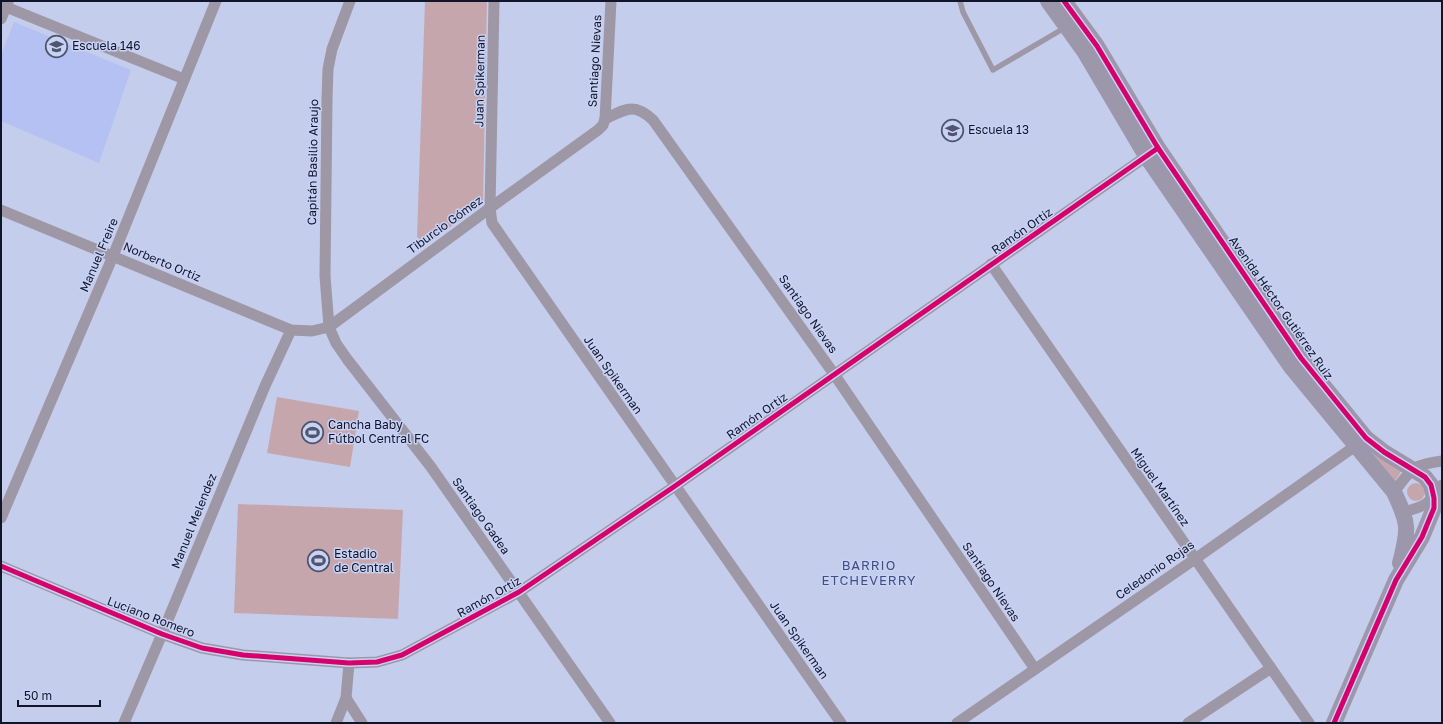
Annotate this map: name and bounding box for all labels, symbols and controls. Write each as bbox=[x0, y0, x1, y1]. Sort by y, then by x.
street label: Santiago Nievas bbox=[585, 14, 604, 108]
school or university icon: Escuela 146 bbox=[43, 33, 69, 59]
street label: Juan Spikerman bbox=[471, 35, 488, 127]
place label: Escuela 146 bbox=[72, 38, 140, 53]
street label: Capitán Basilio Araujo bbox=[304, 99, 321, 225]
school or university icon: Escuela 13 bbox=[940, 117, 966, 143]
place label: Escuela 13 bbox=[968, 122, 1029, 137]
street label: Tiburcio Gómez bbox=[404, 192, 485, 257]
street label: Ramón Ortiz bbox=[988, 204, 1055, 257]
street label: Manuel Freire bbox=[76, 216, 121, 294]
street label: Avenida Héctor Gutiérrez Ruiz bbox=[1226, 233, 1337, 382]
street label: Norberto Ortiz bbox=[121, 238, 203, 285]
street label: Santiago Nievas bbox=[776, 271, 841, 356]
street label: Juan Spikerman bbox=[581, 333, 646, 417]
street label: Ramón Ortiz bbox=[723, 389, 790, 442]
place label: Cancha Baby Fútbol Central FC bbox=[328, 417, 429, 446]
sports icon: Cancha Baby Fútbol Central FC bbox=[300, 419, 326, 445]
street label: Miguel Martínez bbox=[1128, 445, 1193, 529]
street label: Manuel Melendez bbox=[168, 471, 219, 571]
street label: Santiago Gadea bbox=[449, 474, 513, 557]
street label: Celedonio Rojas bbox=[1112, 537, 1197, 602]
street label: Santiago Nievas bbox=[959, 539, 1024, 624]
place label: Estadio de Central bbox=[334, 546, 394, 575]
sports icon: Estadio de Central bbox=[305, 548, 331, 574]
district label: BARRIO ETCHEVERRY bbox=[822, 557, 916, 588]
street label: Ramón Ortiz bbox=[454, 573, 523, 620]
street label: Luciano Romero bbox=[105, 593, 197, 640]
street label: Juan Spikerman bbox=[767, 598, 832, 682]
scale bar bbox=[18, 682, 100, 708]
text: 50 m bbox=[24, 688, 52, 703]

